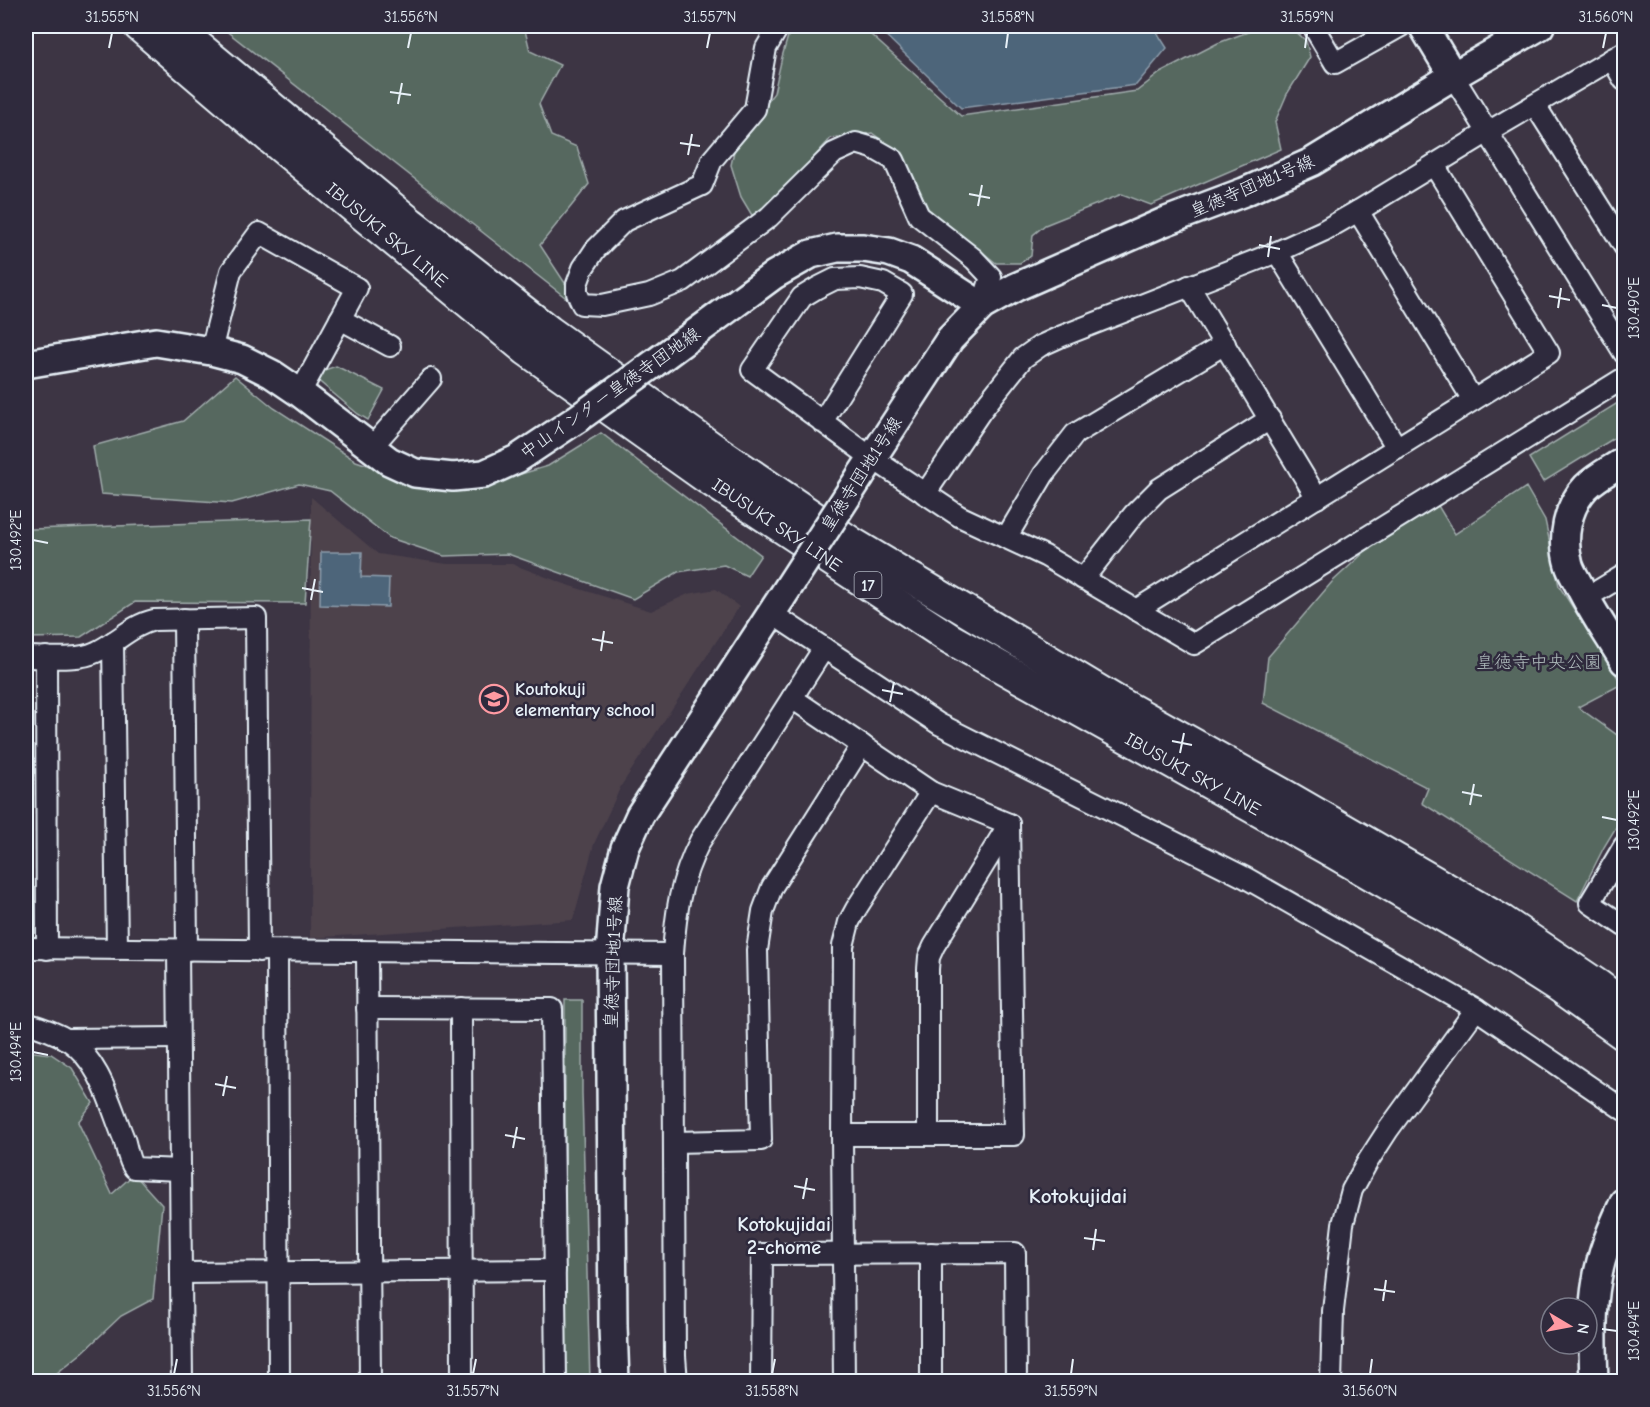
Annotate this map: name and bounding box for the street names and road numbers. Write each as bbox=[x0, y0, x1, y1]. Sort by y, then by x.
street label: 皇徳寺団地1号線 bbox=[1187, 151, 1318, 222]
street label: IBUSUKI SKY LINE bbox=[322, 179, 452, 292]
street label: 中山インター皇徳寺団地線 bbox=[516, 323, 704, 464]
street label: 皇徳寺団地1号線 bbox=[816, 413, 906, 536]
street label: IBUSUKI SKY LINE bbox=[708, 474, 846, 577]
road number: 17 bbox=[854, 572, 882, 598]
street label: IBUSUKI SKY LINE bbox=[1121, 728, 1264, 820]
street label: 皇徳寺団地1号線 bbox=[601, 895, 626, 1029]

